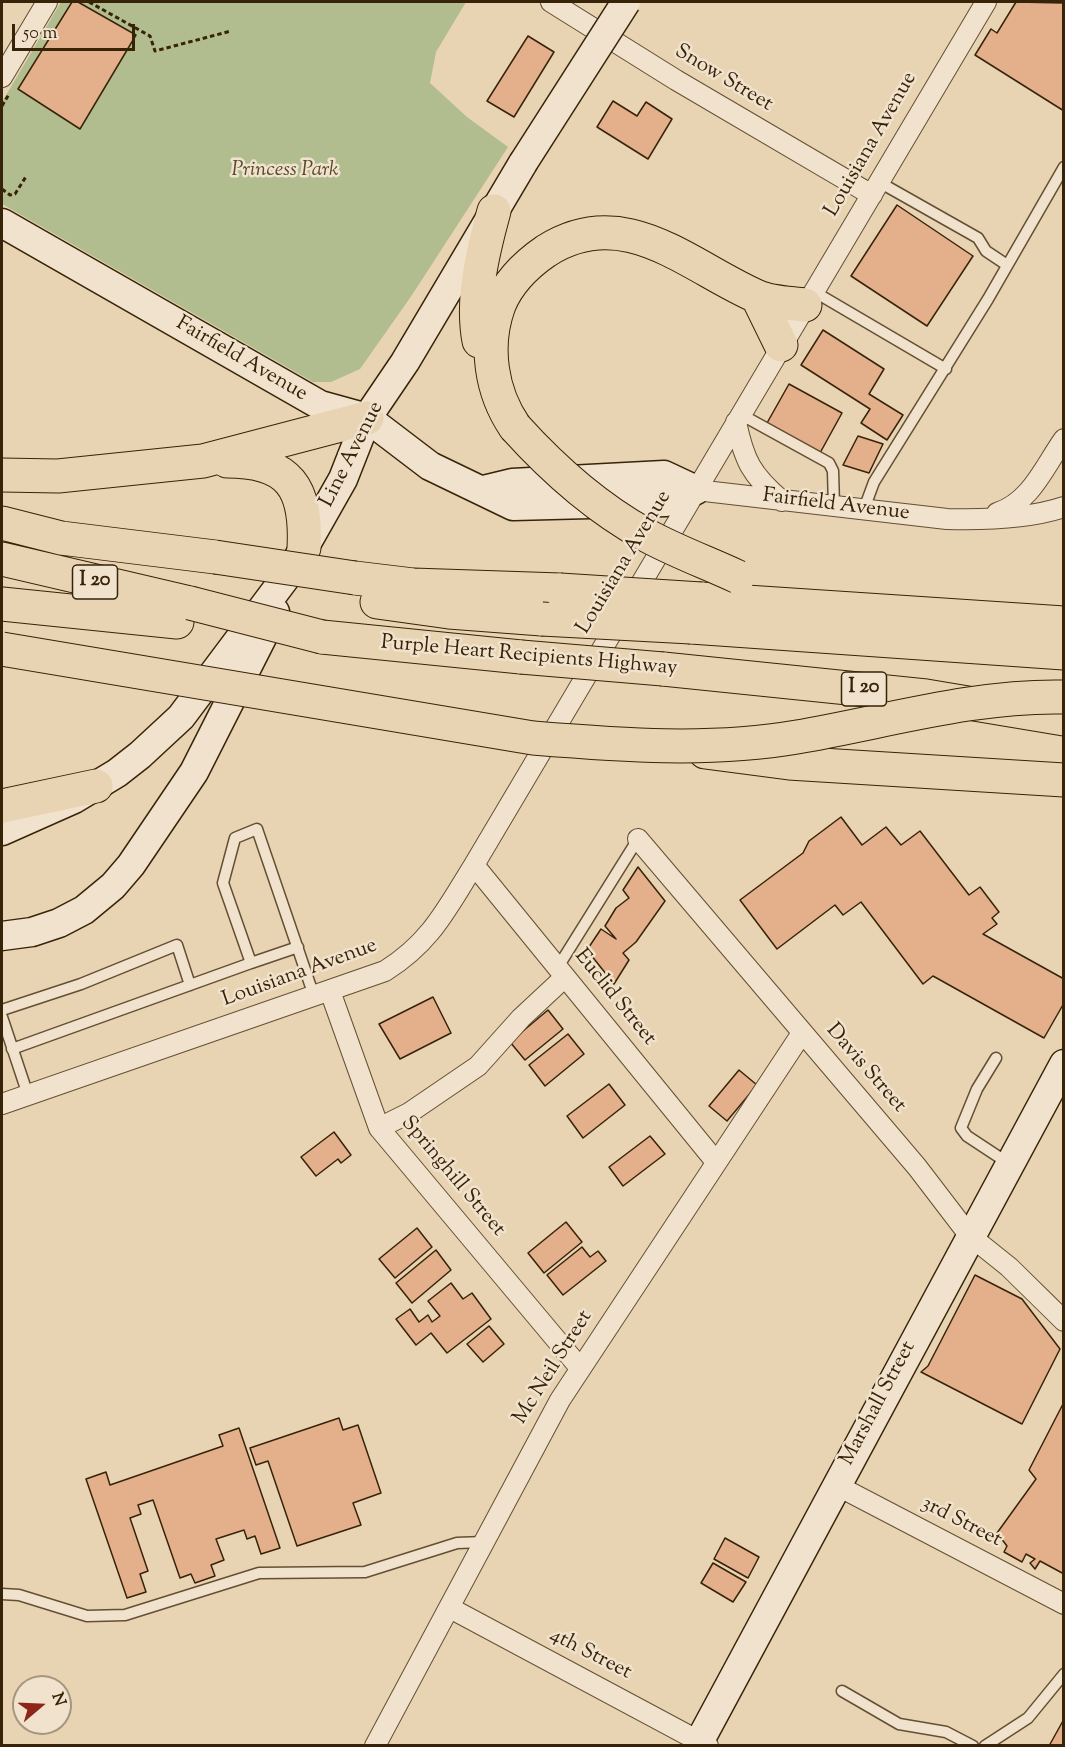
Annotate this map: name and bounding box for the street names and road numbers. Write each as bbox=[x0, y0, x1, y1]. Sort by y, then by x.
street label: Snow Street bbox=[669, 40, 777, 118]
street label: Louisiana Avenue bbox=[820, 68, 924, 222]
street label: Fairfield Avenue bbox=[171, 312, 311, 408]
street label: Line Avenue bbox=[316, 398, 390, 512]
street label: Fairfield Avenue bbox=[761, 484, 911, 528]
street label: Louisiana Avenue bbox=[572, 487, 678, 639]
road number: I 20 bbox=[72, 565, 118, 599]
street label: Purple Heart Recipients Highway bbox=[380, 631, 678, 683]
road number: I 20 bbox=[842, 672, 886, 706]
street label: Louisiana Avenue bbox=[219, 934, 381, 1014]
street label: Euclid Street bbox=[568, 945, 660, 1051]
street label: Davis Street bbox=[819, 1019, 911, 1119]
street label: Springhill Street bbox=[394, 1112, 510, 1242]
street label: Mc Neil Street bbox=[509, 1306, 599, 1430]
street label: Marshall Street bbox=[836, 1337, 922, 1471]
street label: 3rd Street bbox=[917, 1492, 1005, 1554]
street label: 4th Street bbox=[545, 1624, 635, 1686]

